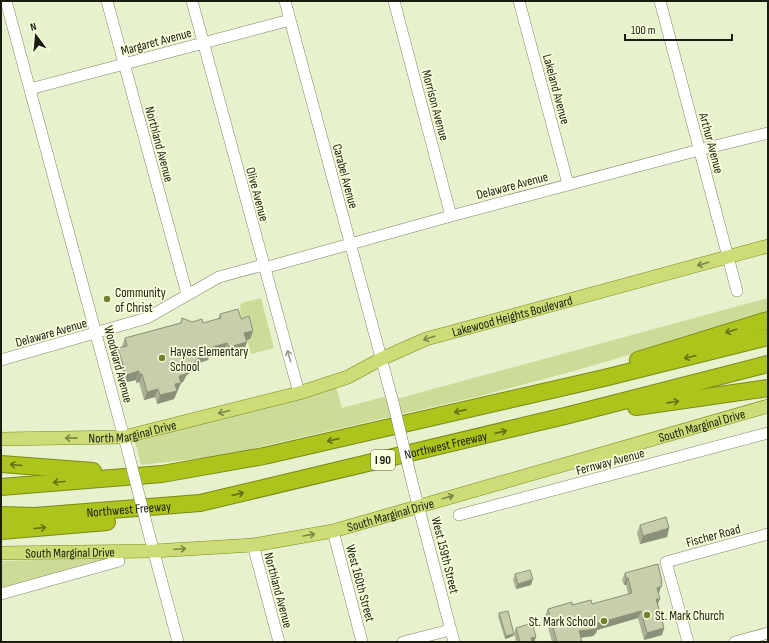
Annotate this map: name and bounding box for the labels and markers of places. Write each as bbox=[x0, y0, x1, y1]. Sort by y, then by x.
place label: Community of Christ bbox=[115, 285, 166, 316]
marker: Community of Christ bbox=[102, 294, 112, 304]
place label: Hayes Elementary School bbox=[170, 344, 248, 375]
marker: Hayes Elementary School bbox=[157, 353, 167, 363]
place label: St. Mark Church bbox=[655, 608, 724, 624]
marker: St. Mark Church bbox=[642, 610, 652, 620]
place label: St. Mark School bbox=[529, 614, 596, 630]
marker: St. Mark School bbox=[599, 616, 609, 626]

